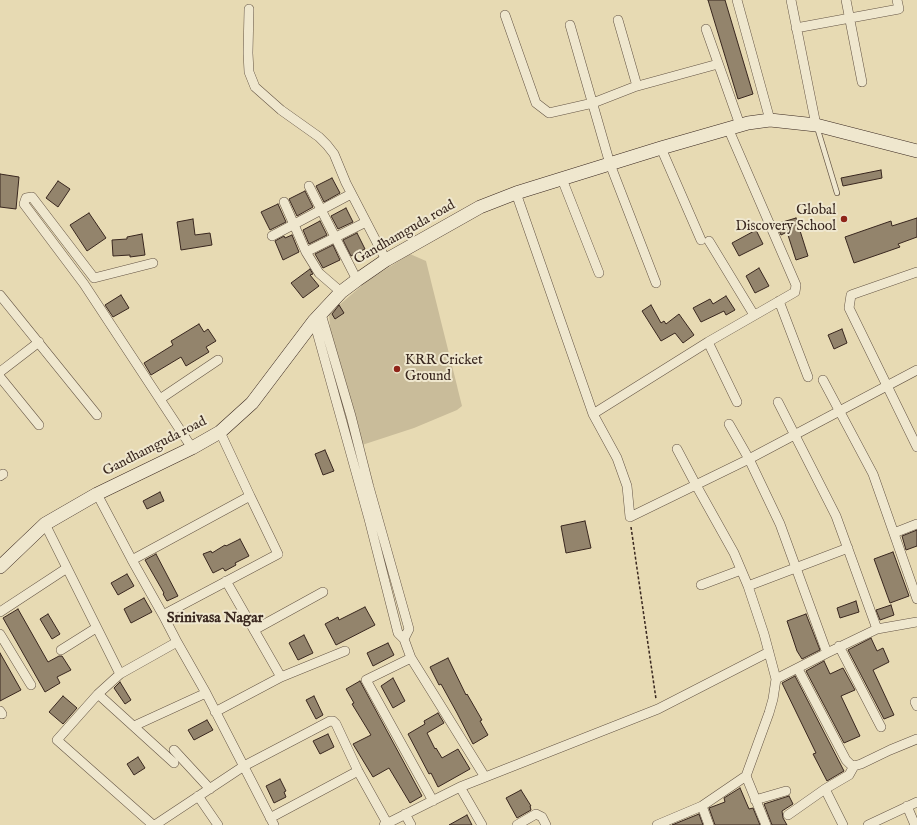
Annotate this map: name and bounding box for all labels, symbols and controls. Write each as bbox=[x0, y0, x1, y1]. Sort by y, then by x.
street label: Gandhamguda road bbox=[351, 197, 459, 269]
place label: Global Discovery School bbox=[736, 203, 836, 236]
marker: Global Discovery School bbox=[839, 214, 849, 224]
place label: KRR Cricket Ground bbox=[405, 353, 483, 386]
marker: KRR Cricket Ground bbox=[392, 364, 402, 374]
street label: Gandhamguda road bbox=[100, 414, 210, 480]
district label: Srinivasa Nagar bbox=[167, 610, 263, 628]

